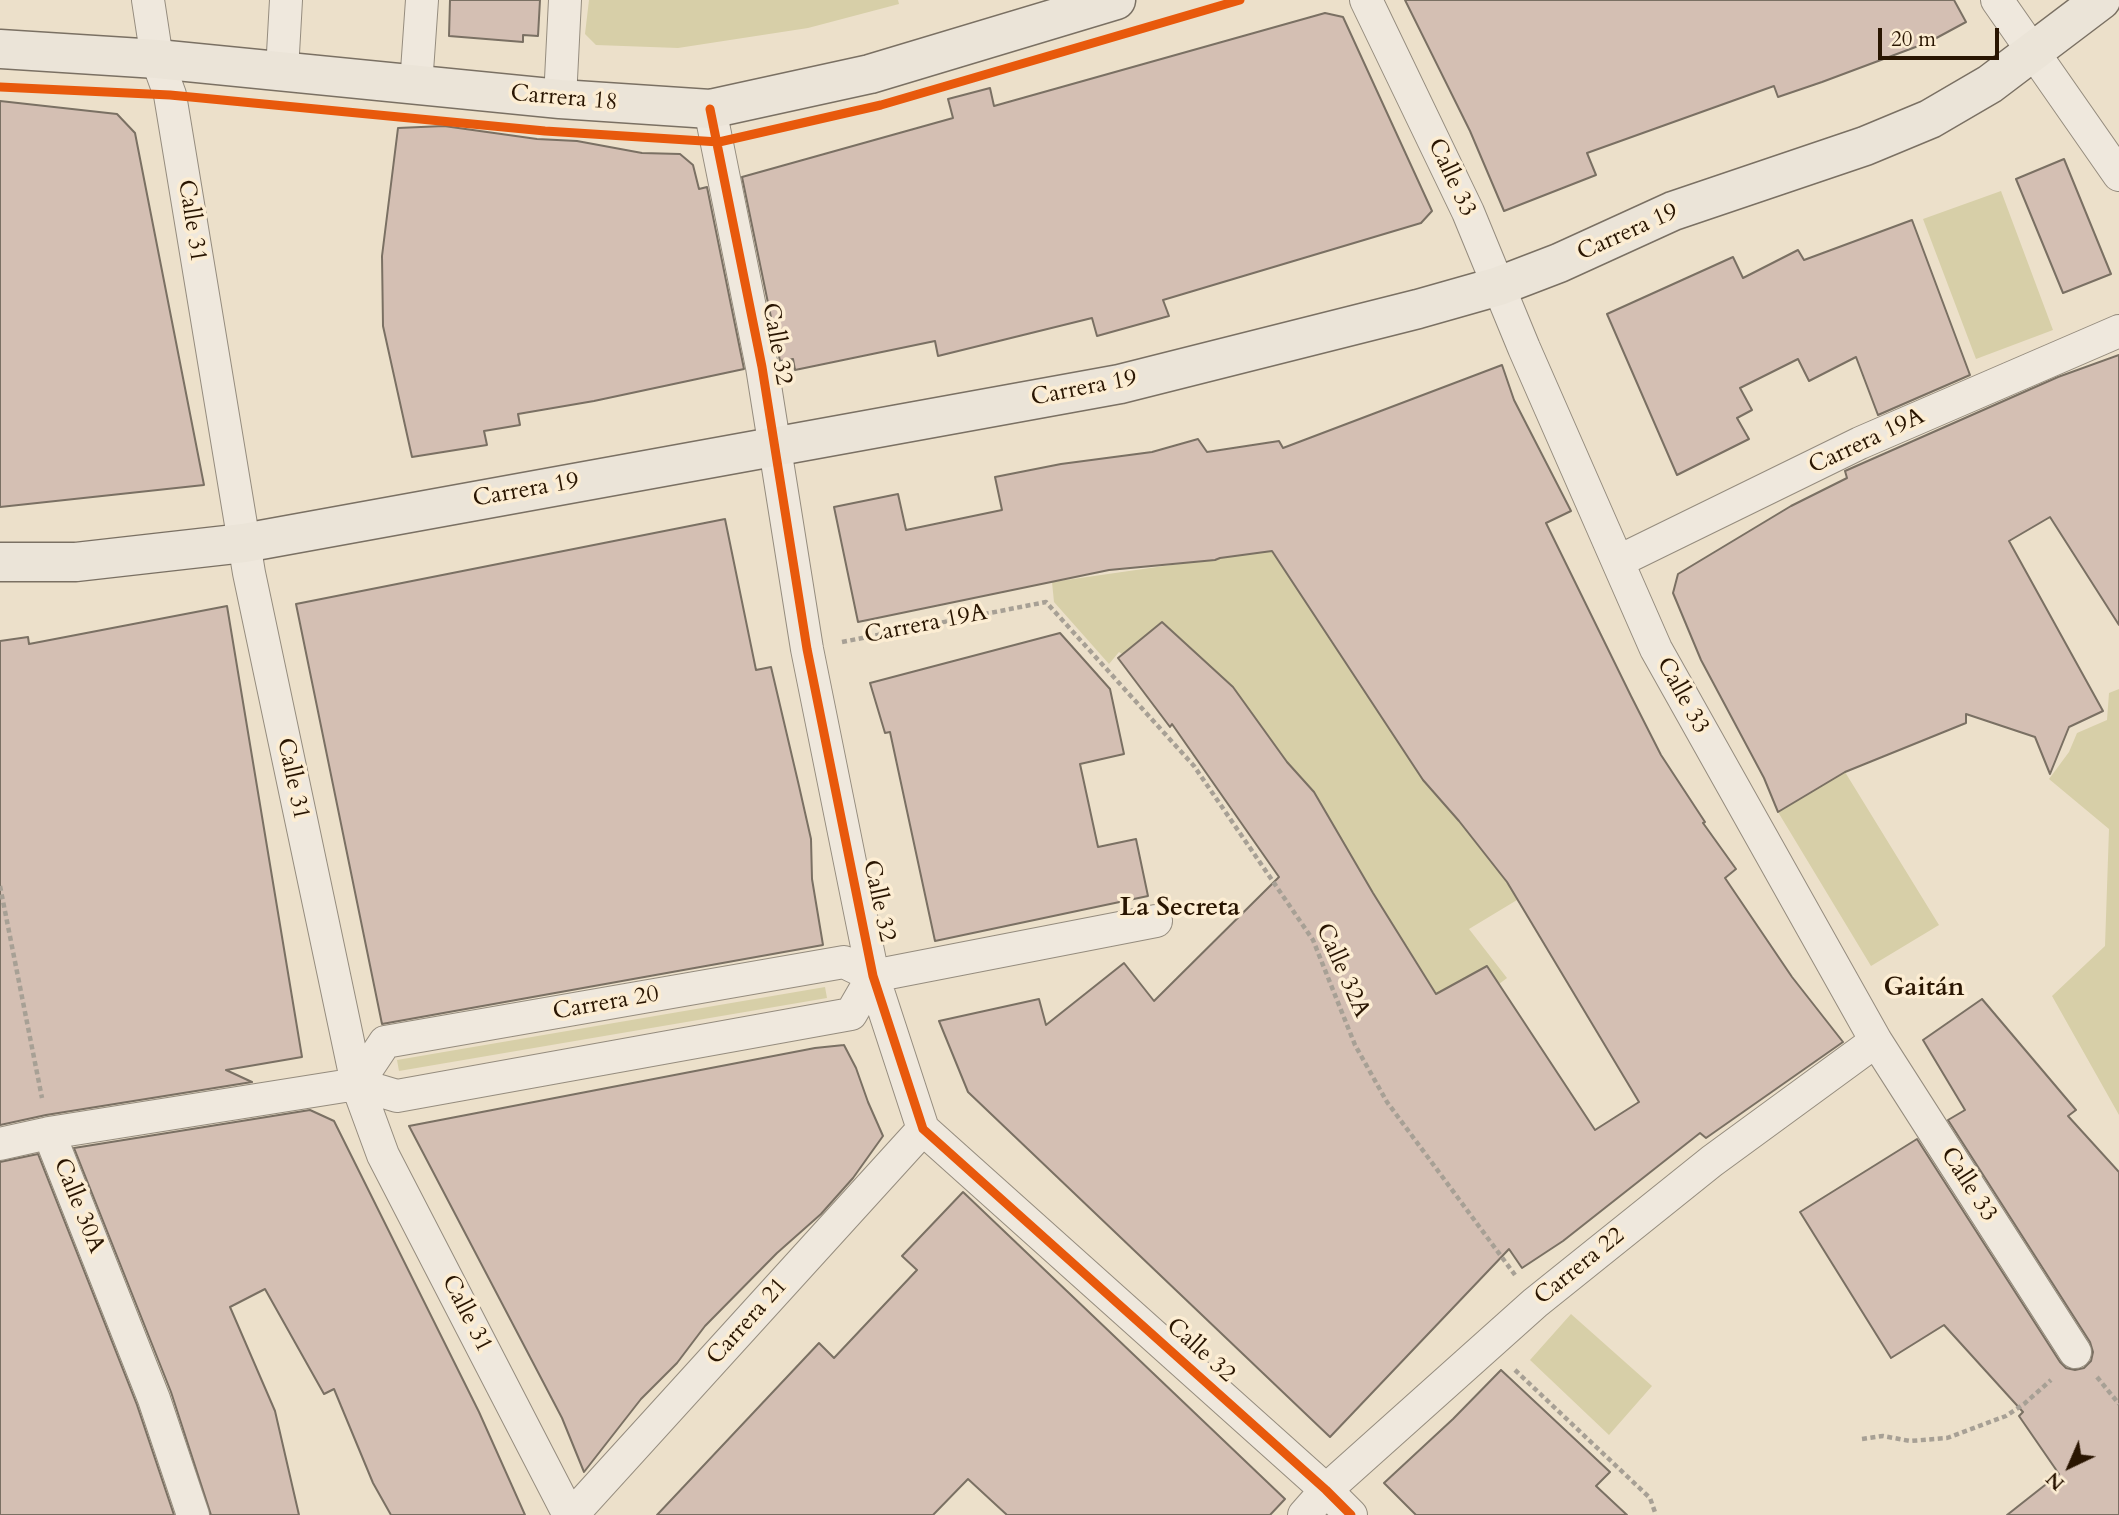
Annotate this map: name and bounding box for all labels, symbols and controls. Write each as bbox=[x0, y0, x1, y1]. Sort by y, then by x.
scale bar bbox=[1881, 14, 2002, 58]
text: 20 m bbox=[1891, 25, 1936, 54]
street label: Carrera 18 bbox=[509, 80, 619, 118]
street label: Calle 33 bbox=[1420, 134, 1482, 222]
street label: Calle 31 bbox=[170, 178, 212, 264]
street label: Carrera 19 bbox=[1573, 198, 1683, 268]
street label: Calle 32 bbox=[755, 301, 797, 387]
street label: Carrera 19 bbox=[1029, 365, 1139, 413]
street label: Carrera 19A bbox=[1805, 403, 1929, 481]
street label: Carrera 19 bbox=[471, 468, 581, 514]
street label: Carrera 19A bbox=[862, 599, 990, 651]
street label: Calle 33 bbox=[1649, 653, 1715, 739]
street label: Calle 31 bbox=[269, 735, 315, 823]
street label: Calle 32 bbox=[855, 857, 901, 945]
district label: La Secreta bbox=[1120, 893, 1240, 925]
street label: Calle 32A bbox=[1309, 919, 1375, 1023]
district label: Gaitán bbox=[1883, 973, 1965, 1005]
street label: Carrera 20 bbox=[551, 981, 661, 1027]
street label: Calle 33 bbox=[1933, 1142, 2003, 1228]
street label: Calle 30A bbox=[46, 1154, 110, 1258]
street label: Carrera 22 bbox=[1529, 1222, 1631, 1312]
street label: Calle 31 bbox=[434, 1271, 498, 1357]
street label: Carrera 21 bbox=[701, 1273, 795, 1371]
street label: Calle 32 bbox=[1160, 1313, 1240, 1389]
north arrow bbox=[2035, 1431, 2105, 1501]
text: N bbox=[2040, 1466, 2070, 1496]

